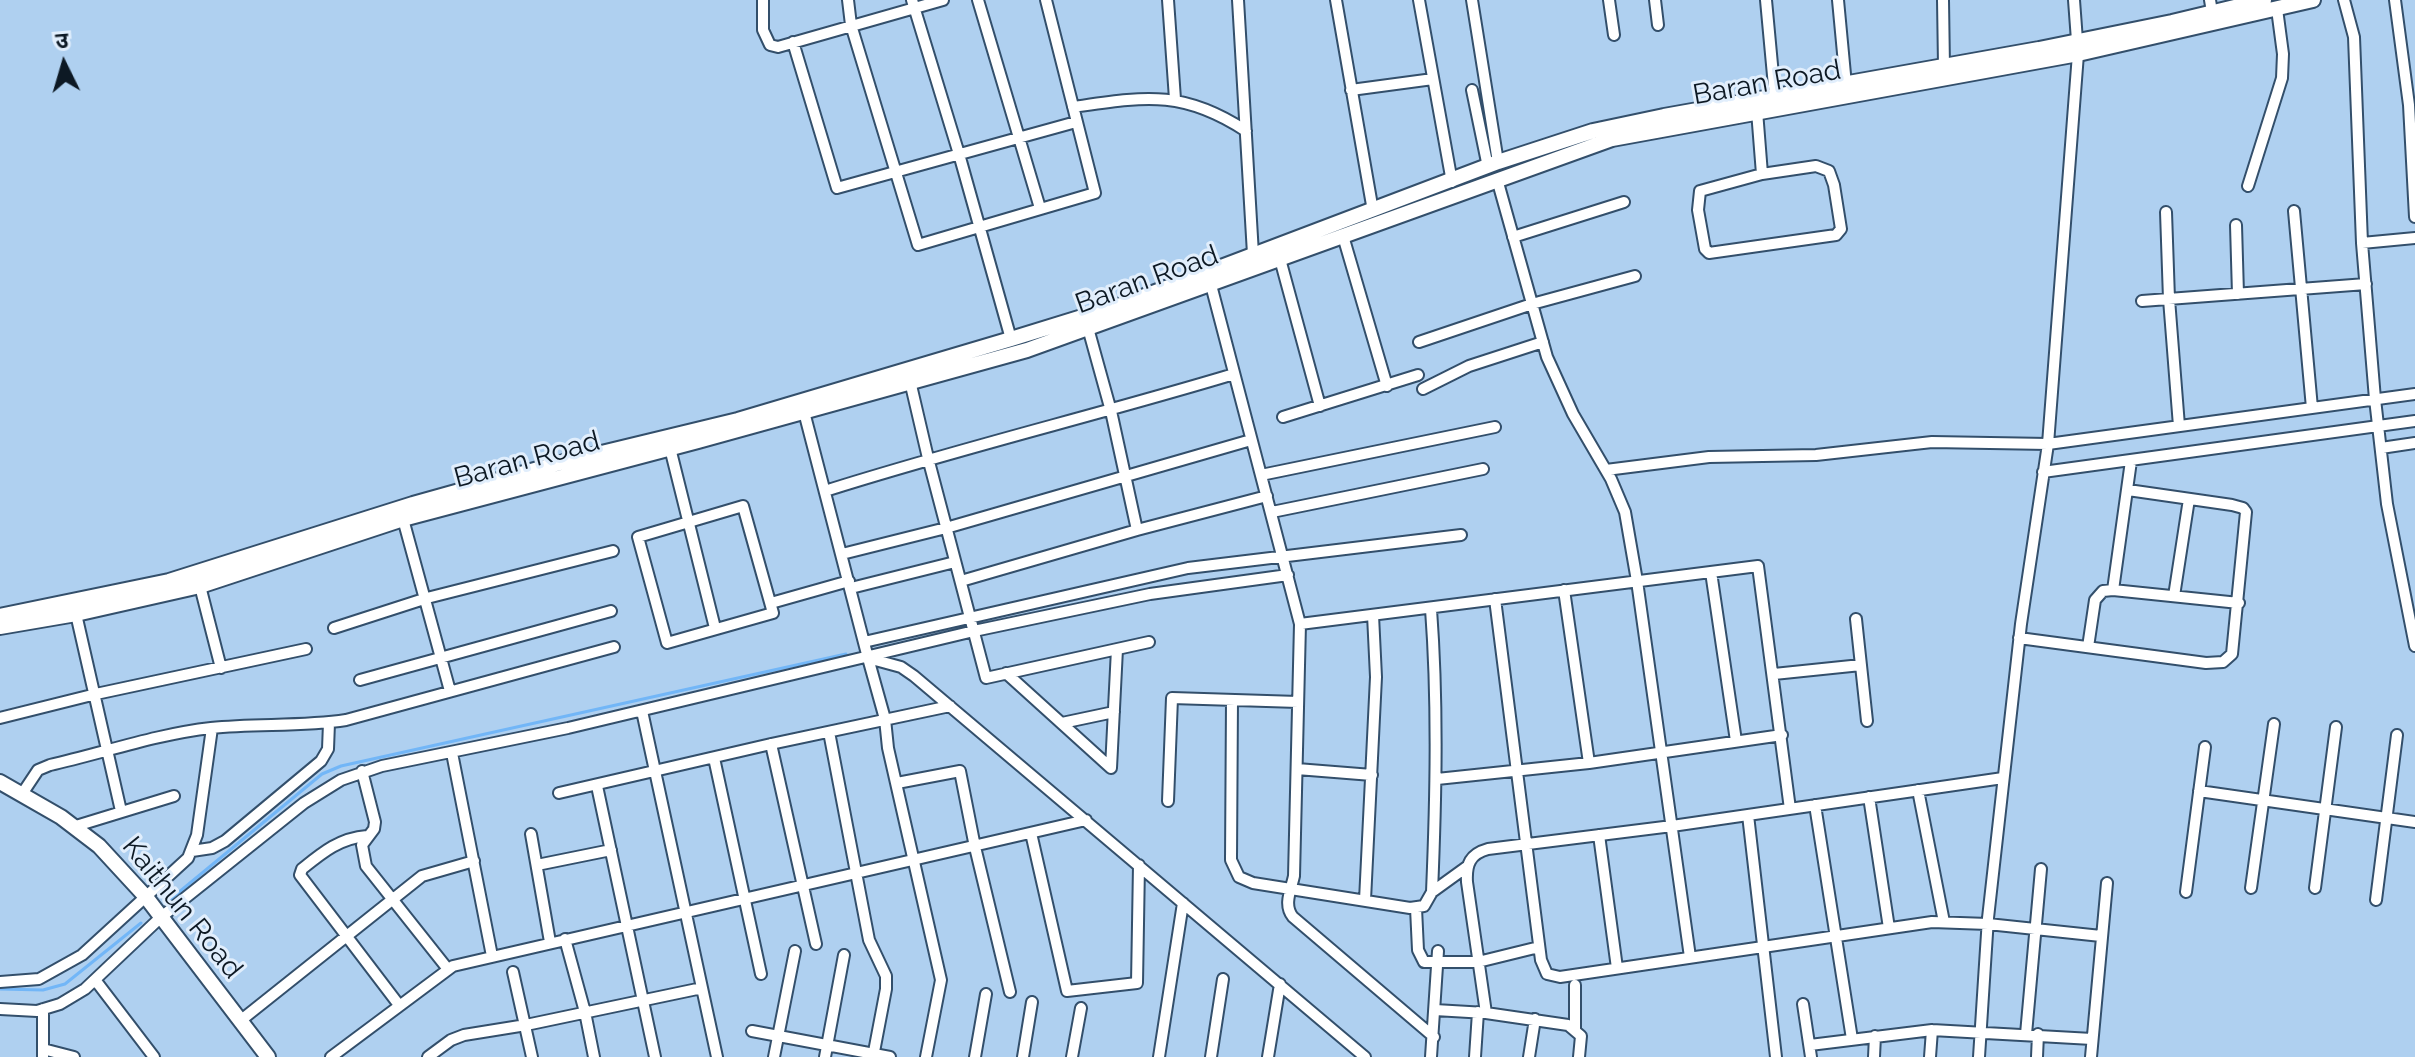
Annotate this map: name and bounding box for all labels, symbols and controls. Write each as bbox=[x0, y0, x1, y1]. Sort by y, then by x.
north arrow bbox=[24, 24, 104, 104]
text: उ bbox=[54, 27, 69, 54]
street label: Baran Road bbox=[1690, 53, 1844, 113]
street label: Baran Road bbox=[1071, 239, 1223, 321]
street label: Baran Road bbox=[450, 424, 604, 496]
street label: Kaithun Road bbox=[115, 830, 249, 986]

